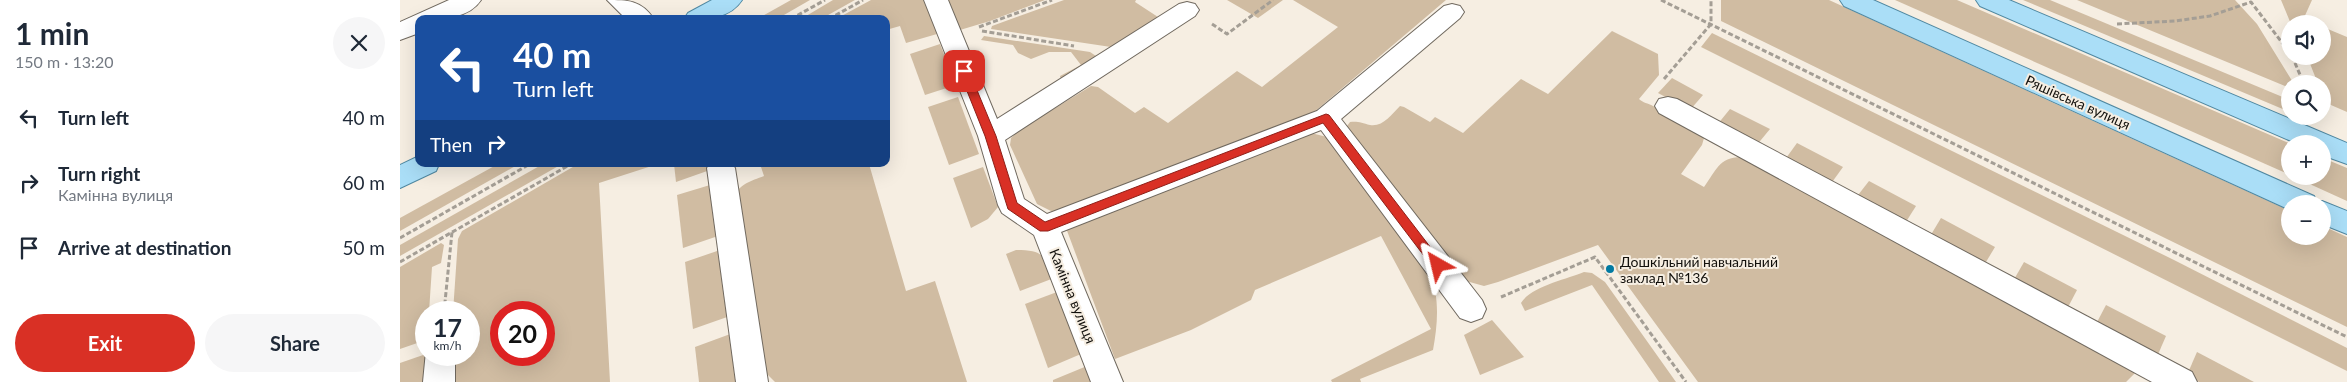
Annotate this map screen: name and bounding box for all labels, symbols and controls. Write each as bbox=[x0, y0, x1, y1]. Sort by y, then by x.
text: 1 min bbox=[15, 15, 89, 51]
map controls bbox=[2281, 15, 2331, 245]
button: sound bbox=[2281, 15, 2331, 65]
button: close bbox=[333, 17, 385, 69]
text: 40 m bbox=[513, 33, 591, 75]
icon: left bbox=[430, 35, 495, 100]
pin bbox=[943, 50, 985, 92]
text: 150 m · 13:20 bbox=[15, 52, 114, 71]
icon: arrive bbox=[950, 57, 978, 85]
street label: Ряшівська вулиця bbox=[2023, 71, 2133, 133]
text: Turn left bbox=[513, 75, 594, 102]
button: search bbox=[2281, 75, 2331, 125]
icon: left bbox=[15, 104, 43, 132]
text: Turn left bbox=[58, 106, 129, 129]
text: 40 m bbox=[342, 106, 385, 129]
icon: right bbox=[482, 130, 510, 158]
text: Then bbox=[430, 133, 472, 156]
button: + bbox=[2281, 135, 2331, 185]
text: Turn right bbox=[58, 162, 140, 185]
icon: right bbox=[15, 169, 43, 197]
text: 60 m bbox=[342, 171, 385, 194]
text: Камінна вулиця bbox=[58, 185, 173, 204]
button: − bbox=[2281, 195, 2331, 245]
icon: arrive bbox=[15, 234, 43, 262]
text: Arrive at destination bbox=[58, 236, 231, 259]
text: 50 m bbox=[342, 236, 385, 259]
position arrow bbox=[1411, 238, 1463, 290]
street label: Камінна вулиця bbox=[1046, 246, 1100, 346]
place label: Дошкільний навчальний заклад №136 bbox=[1620, 253, 1778, 286]
marker: Дошкільний навчальний заклад №136 bbox=[1604, 263, 1616, 275]
speed limit sign: 20 bbox=[490, 301, 555, 366]
text: 17 bbox=[433, 312, 462, 342]
button: Exit bbox=[15, 314, 195, 372]
button: Share bbox=[205, 314, 385, 372]
text: km/h bbox=[433, 338, 462, 353]

